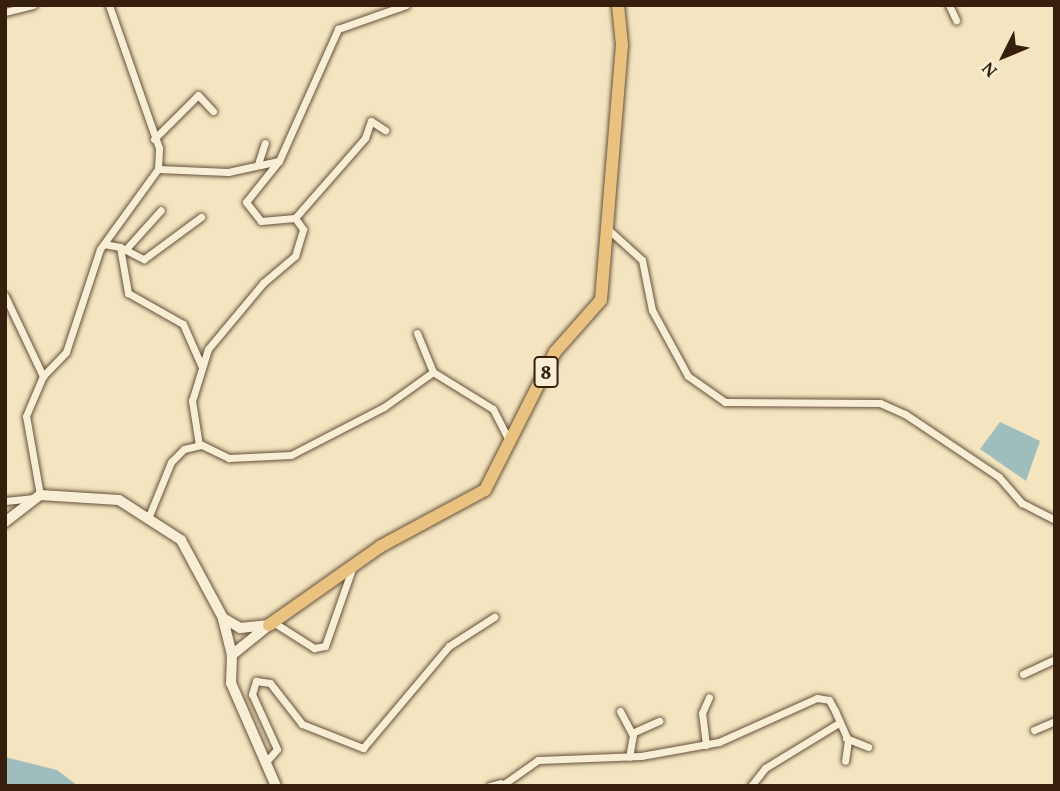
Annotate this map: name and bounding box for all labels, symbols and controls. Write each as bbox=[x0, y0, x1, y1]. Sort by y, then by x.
north arrow bbox=[969, 21, 1039, 91]
text: N bbox=[974, 56, 1003, 85]
road number: 8 bbox=[532, 354, 560, 390]

